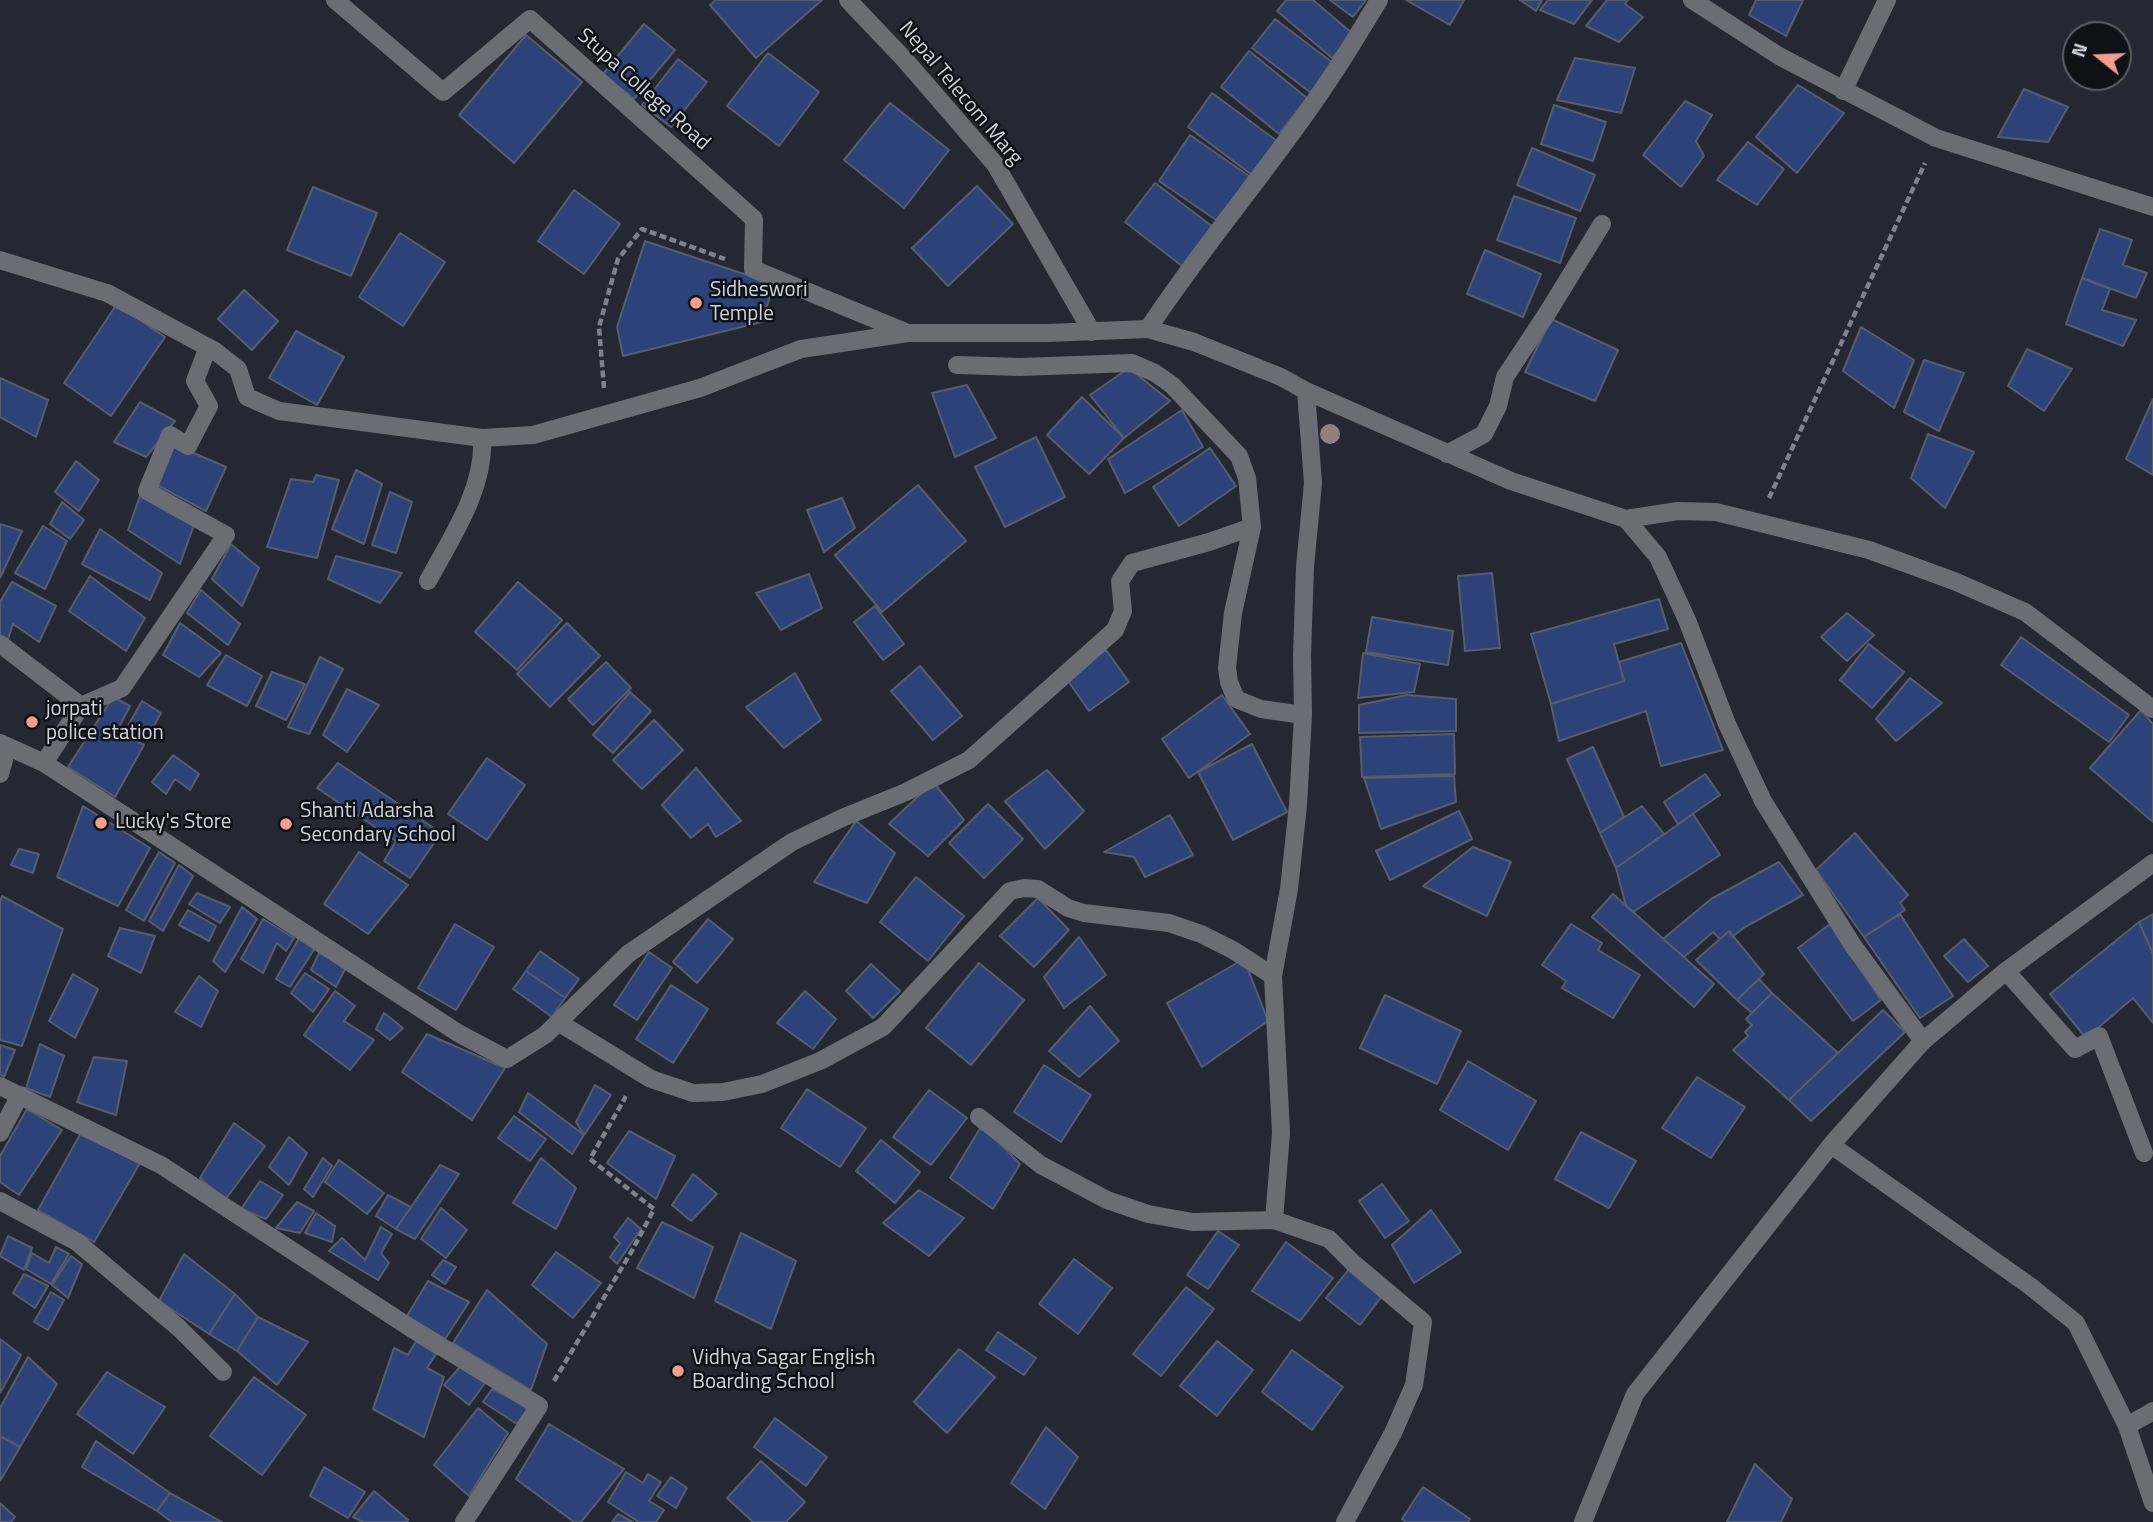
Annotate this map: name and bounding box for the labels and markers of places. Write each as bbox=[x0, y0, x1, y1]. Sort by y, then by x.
place label: Sidheswori Temple bbox=[710, 278, 808, 328]
marker: Sidheswori Temple bbox=[688, 295, 704, 311]
place label: jorpati police station bbox=[46, 697, 164, 747]
marker: jorpati police station bbox=[24, 714, 40, 730]
place label: Shanti Adarsha Secondary School bbox=[300, 799, 456, 849]
place label: Lucky's Store bbox=[115, 810, 231, 836]
marker: Lucky's Store bbox=[93, 815, 109, 831]
marker: Shanti Adarsha Secondary School bbox=[278, 816, 294, 832]
place label: Vidhya Sagar English Boarding School bbox=[692, 1346, 875, 1396]
marker: Vidhya Sagar English Boarding School bbox=[670, 1363, 686, 1379]

